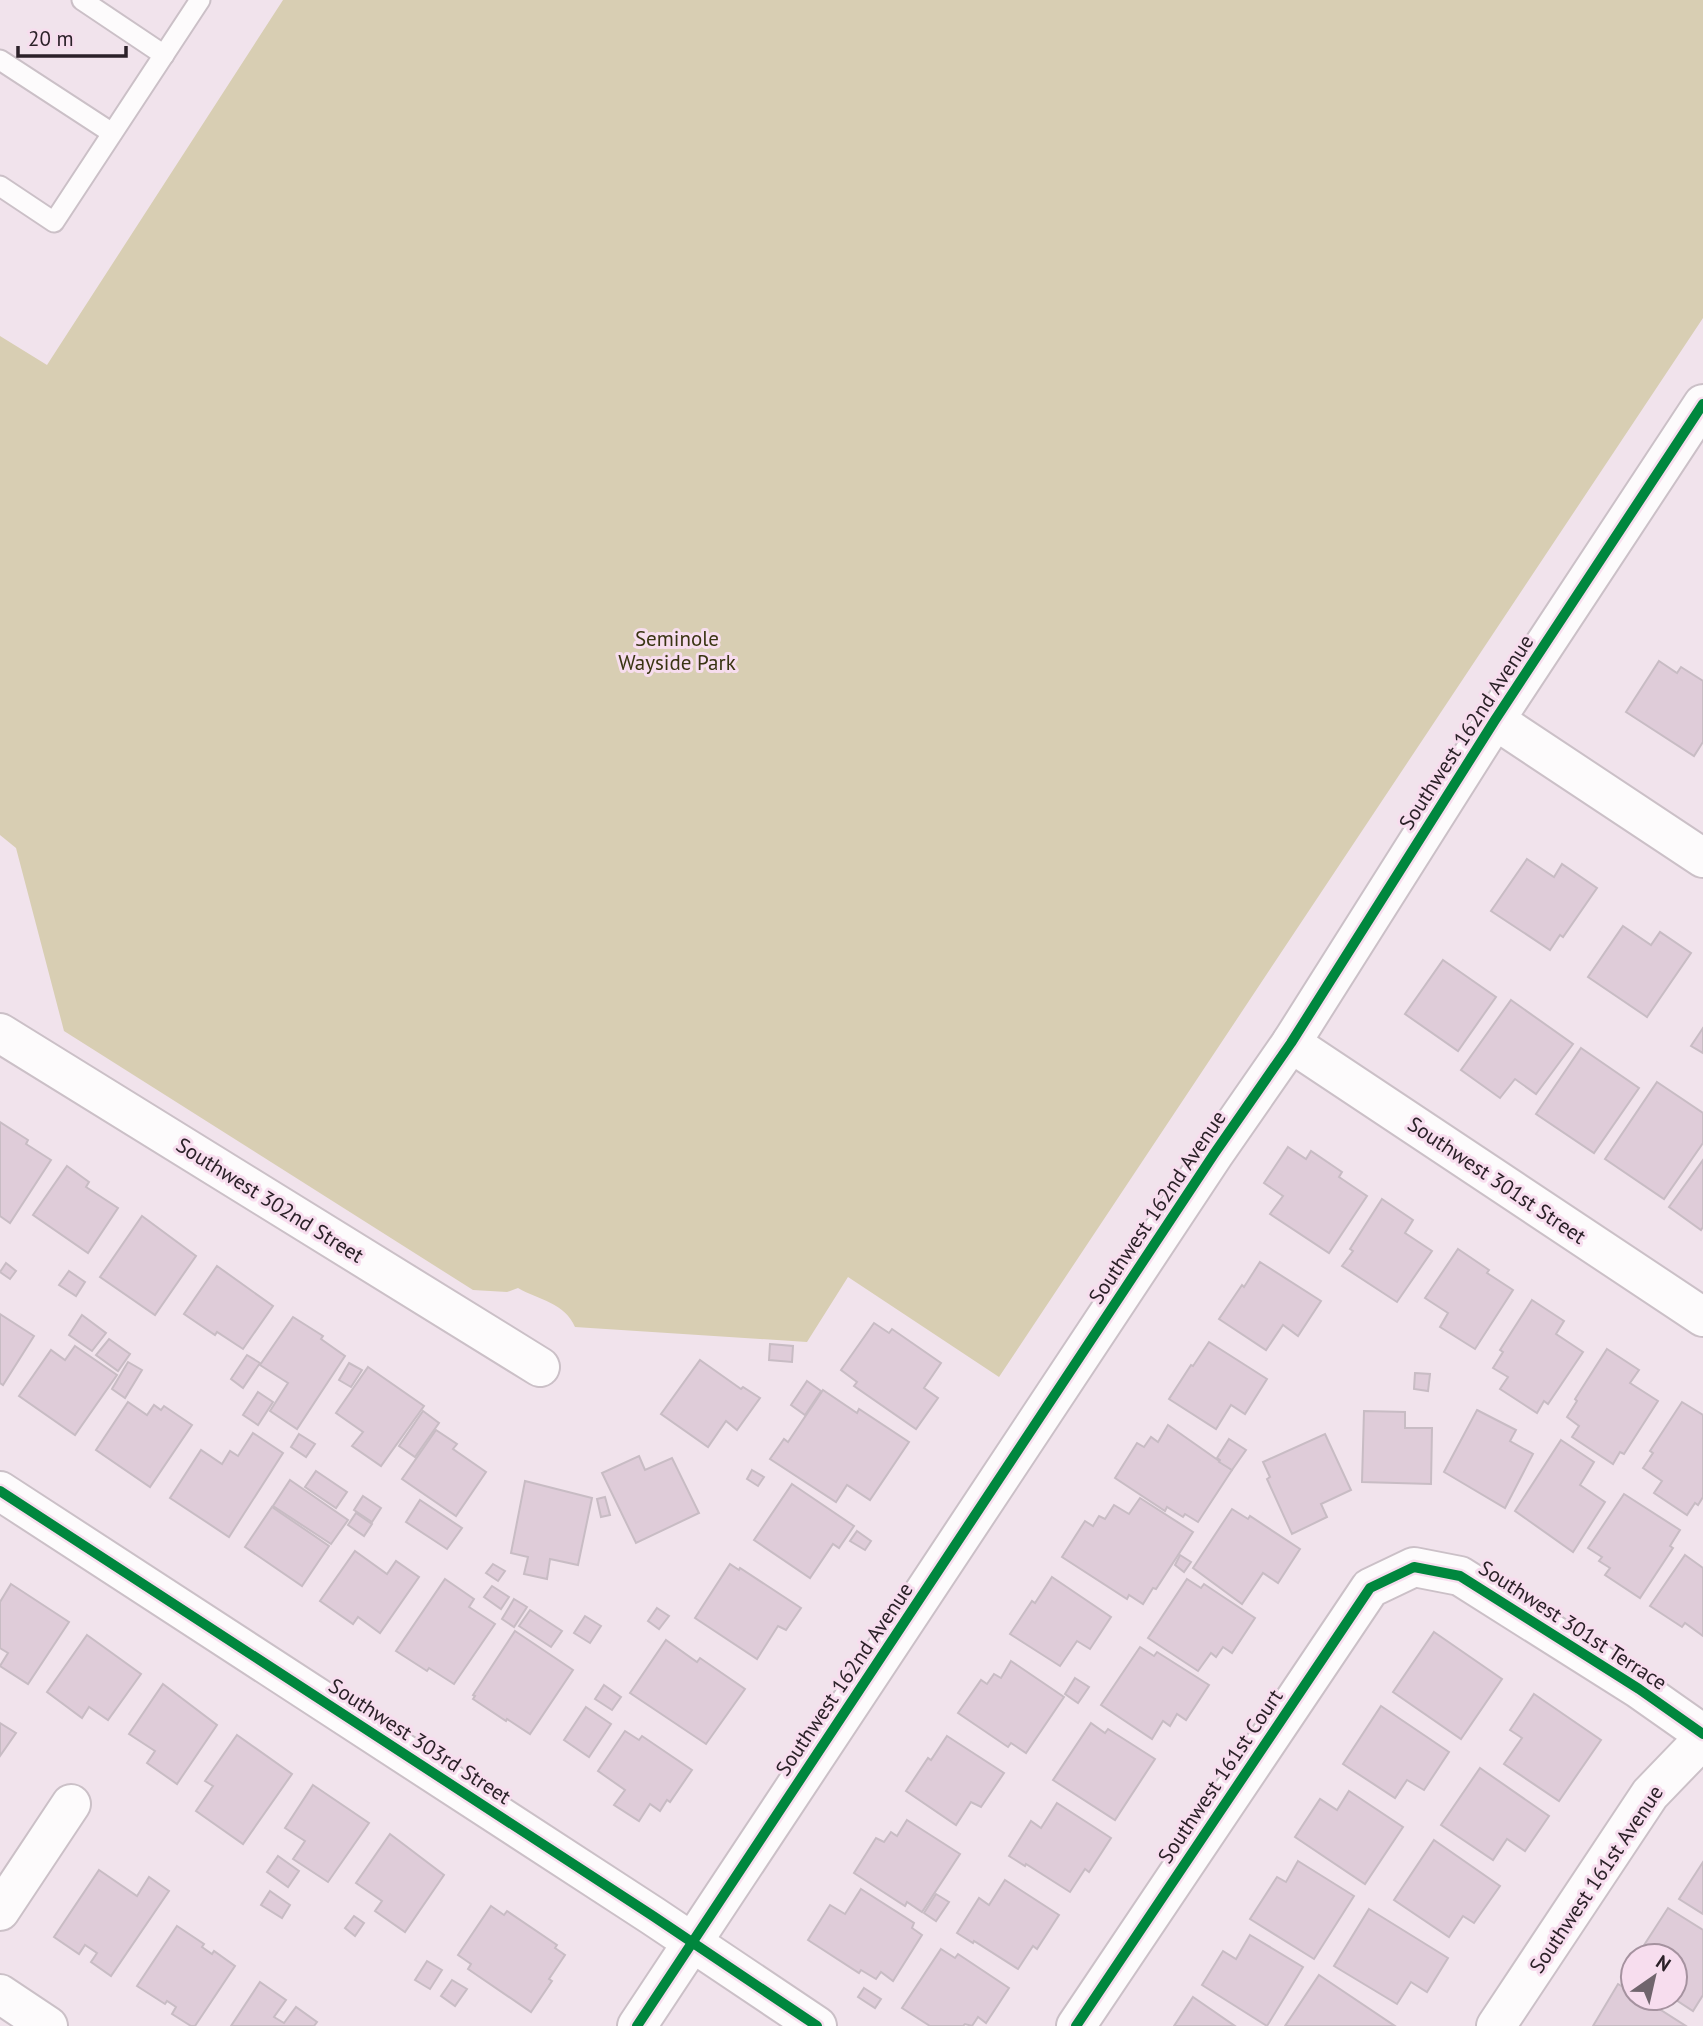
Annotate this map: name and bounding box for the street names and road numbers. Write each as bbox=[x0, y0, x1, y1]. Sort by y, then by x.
street label: Southwest 162nd Avenue bbox=[1393, 629, 1539, 835]
street label: Southwest 162nd Avenue bbox=[1082, 1105, 1232, 1309]
street label: Southwest 301st Street bbox=[1403, 1110, 1591, 1250]
street label: Southwest 302nd Street bbox=[171, 1131, 369, 1269]
street label: Southwest 301st Terrace bbox=[1474, 1554, 1672, 1696]
street label: Southwest 162nd Avenue bbox=[769, 1577, 919, 1781]
street label: Southwest 303rd Street bbox=[324, 1672, 516, 1810]
street label: Southwest 161st Court bbox=[1152, 1684, 1288, 1868]
street label: Southwest 161st Avenue bbox=[1523, 1780, 1669, 1978]

